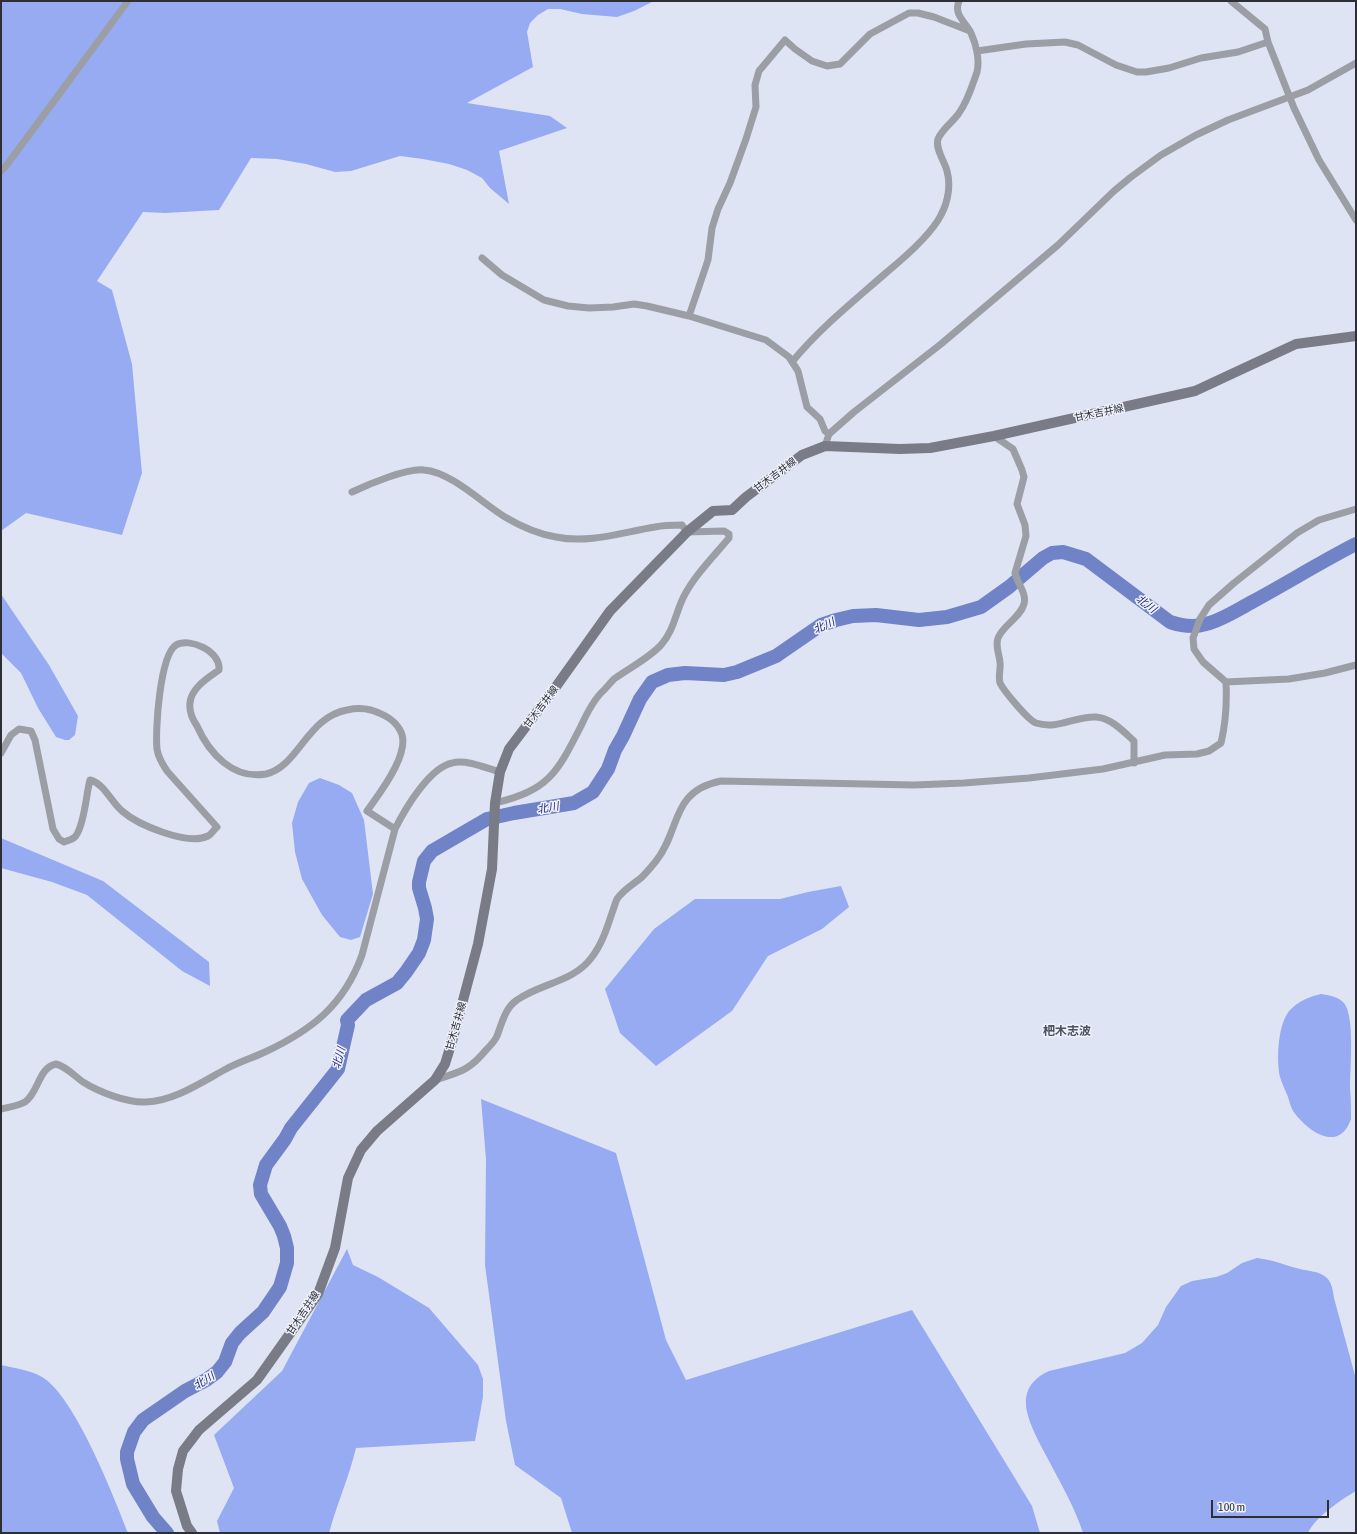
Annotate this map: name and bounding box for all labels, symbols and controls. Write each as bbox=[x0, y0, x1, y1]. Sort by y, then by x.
street label: 甘木吉井線 bbox=[1073, 402, 1125, 424]
street label: 甘木吉井線 bbox=[751, 455, 799, 495]
water label: 北川 bbox=[1133, 592, 1159, 616]
water label: 北川 bbox=[811, 615, 837, 637]
street label: 甘木吉井線 bbox=[521, 683, 561, 731]
water label: 北川 bbox=[536, 800, 560, 816]
street label: 甘木吉井線 bbox=[443, 1000, 469, 1052]
district label: 杷木志波 bbox=[1043, 1024, 1091, 1038]
water label: 北川 bbox=[330, 1046, 348, 1070]
street label: 甘木吉井線 bbox=[284, 1289, 322, 1337]
water label: 北川 bbox=[191, 1369, 217, 1393]
scale bar bbox=[1213, 1492, 1331, 1518]
text: 100 m bbox=[1218, 1500, 1245, 1514]

